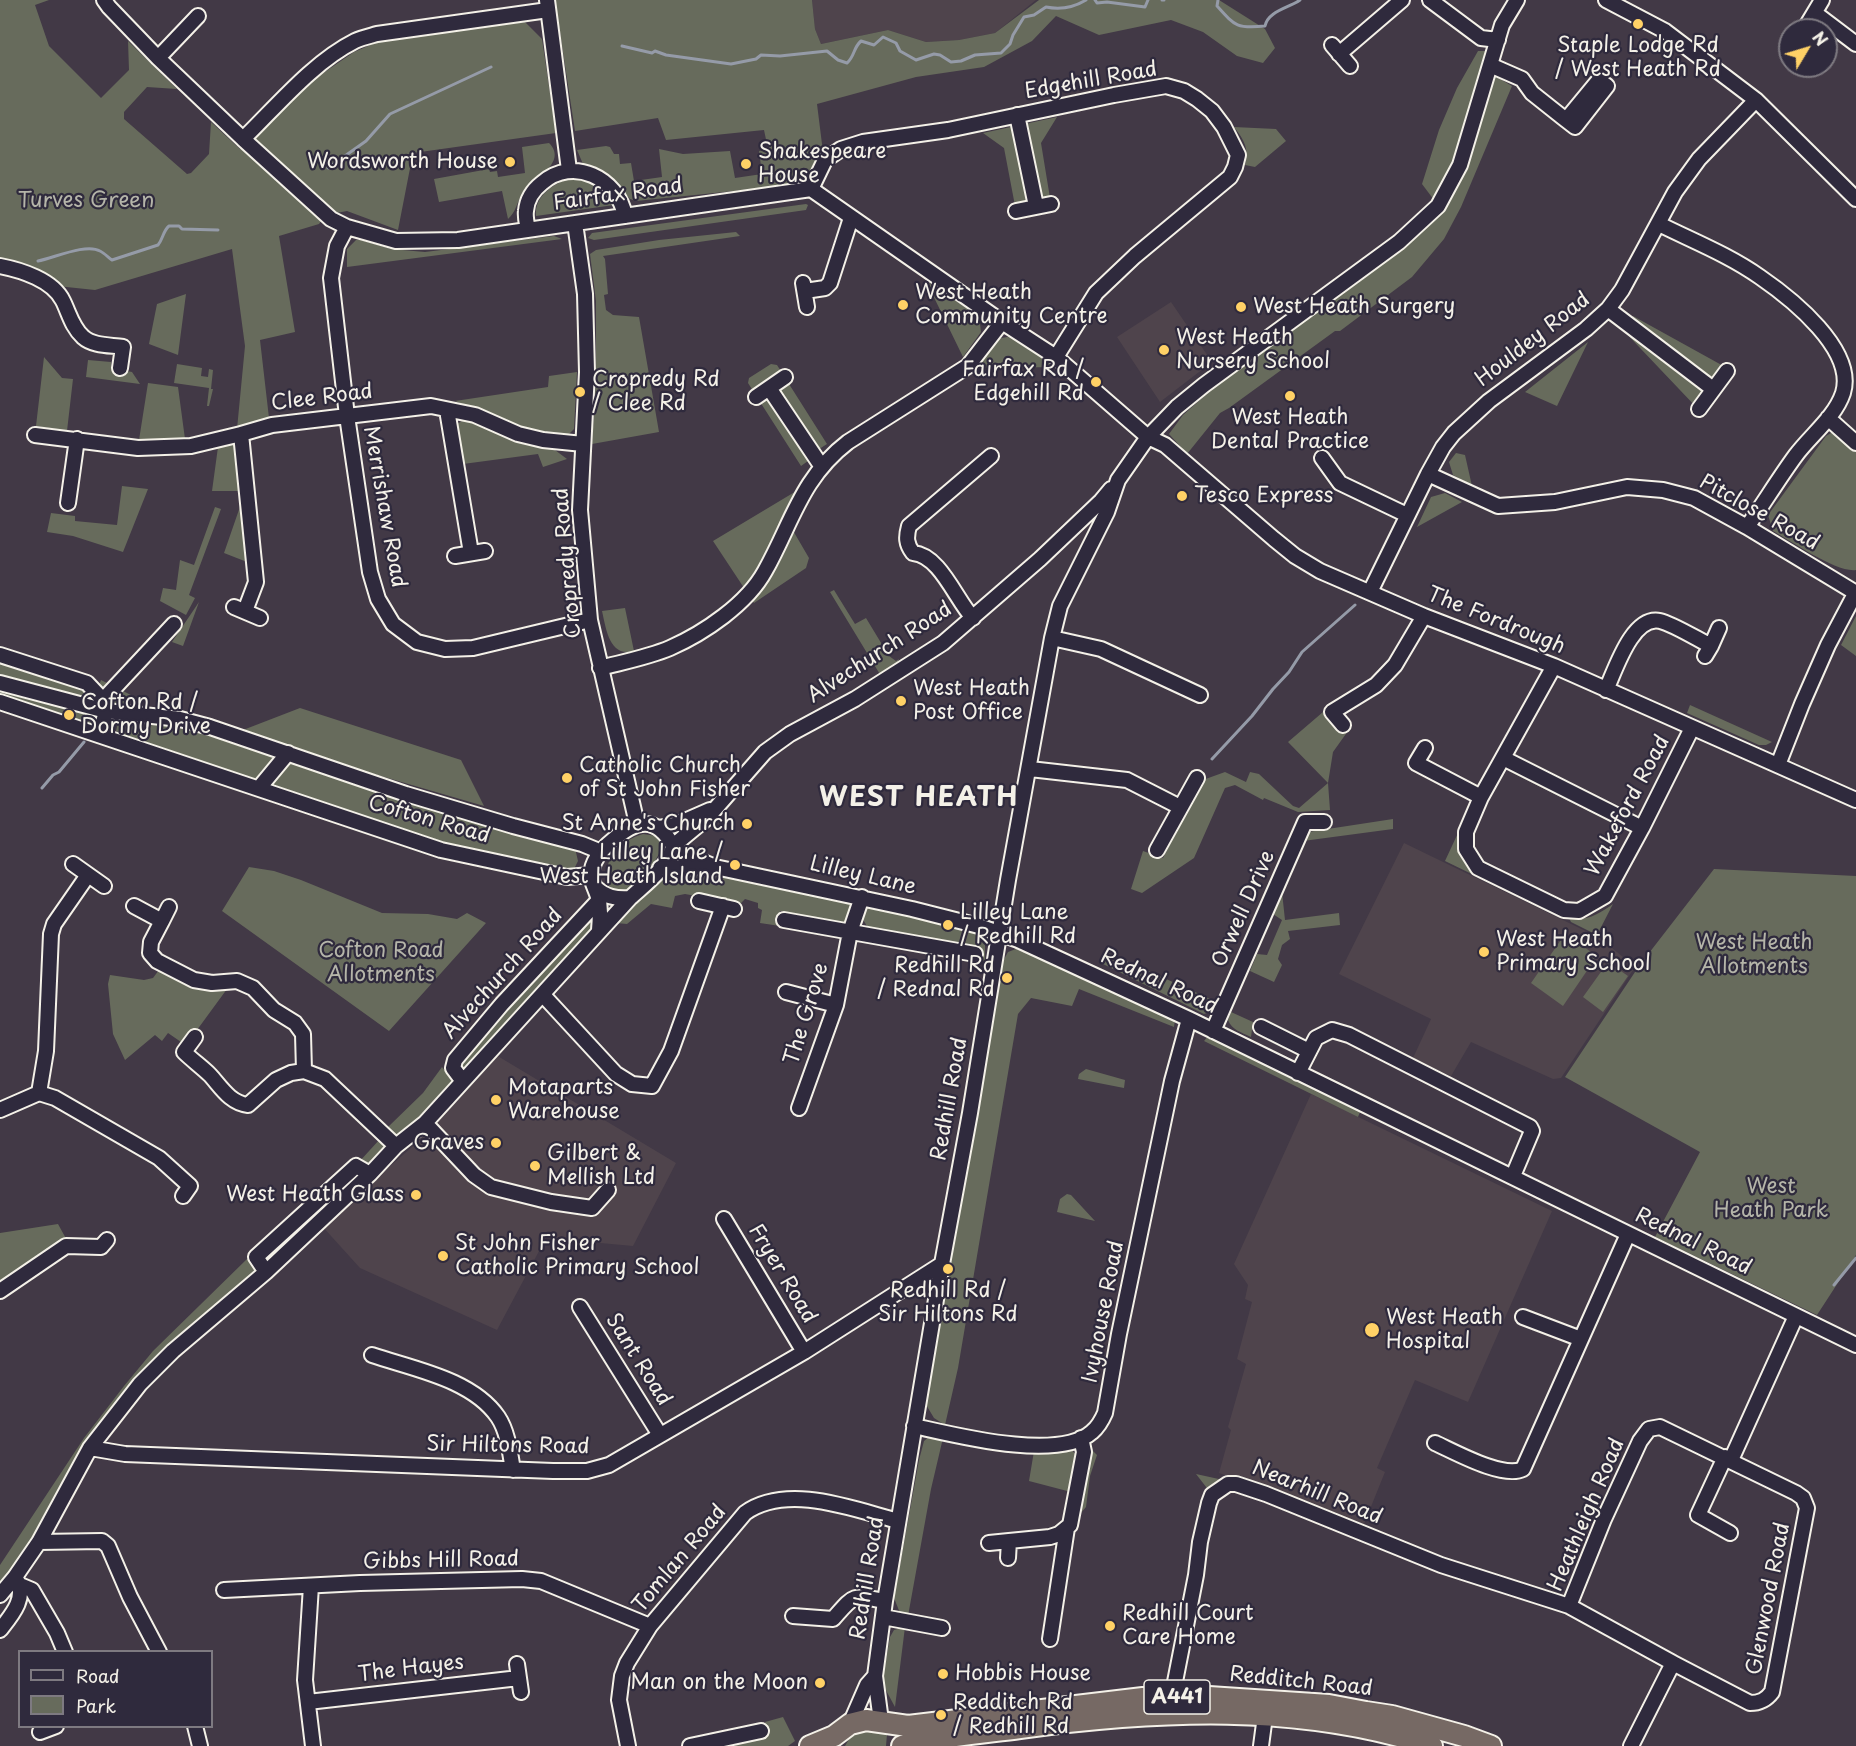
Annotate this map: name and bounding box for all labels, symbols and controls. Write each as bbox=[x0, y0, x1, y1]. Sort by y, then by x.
marker: Staple Lodge Rd / West Heath Rd bbox=[1631, 17, 1645, 31]
north arrow bbox=[1778, 18, 1838, 78]
text: N bbox=[1807, 26, 1834, 51]
place label: Staple Lodge Rd / West Heath Rd bbox=[1555, 33, 1721, 83]
street label: Edgehill Road bbox=[1023, 57, 1159, 105]
place label: Shakespeare House bbox=[758, 139, 886, 189]
place label: Wordsworth House bbox=[307, 149, 498, 175]
marker: Wordsworth House bbox=[503, 155, 517, 169]
marker: Shakespeare House bbox=[739, 157, 753, 171]
street label: Fairfax Road bbox=[552, 173, 684, 217]
park label: Turves Green bbox=[18, 188, 154, 214]
place label: West Heath Community Centre bbox=[915, 280, 1108, 330]
street label: Houldey Road bbox=[1471, 287, 1595, 393]
place label: West Heath Surgery bbox=[1253, 294, 1455, 320]
marker: West Heath Community Centre bbox=[896, 298, 910, 312]
marker: West Heath Surgery bbox=[1234, 300, 1248, 314]
place label: West Heath Nursery School bbox=[1176, 325, 1330, 375]
marker: West Heath Nursery School bbox=[1157, 343, 1171, 357]
place label: Fairfax Rd / Edgehill Rd bbox=[962, 357, 1084, 407]
place label: Cropredy Rd / Clee Rd bbox=[592, 367, 720, 417]
marker: Fairfax Rd / Edgehill Rd bbox=[1089, 375, 1103, 389]
street label: Clee Road bbox=[270, 379, 374, 417]
marker: Cropredy Rd / Clee Rd bbox=[573, 385, 587, 399]
marker: West Heath Dental Practice bbox=[1283, 389, 1297, 403]
place label: West Heath Dental Practice bbox=[1211, 405, 1369, 455]
street label: Merrishaw Road bbox=[357, 424, 411, 590]
street label: Pitclose Road bbox=[1695, 470, 1823, 556]
place label: Tesco Express bbox=[1194, 483, 1334, 509]
street label: Cropredy Road bbox=[549, 486, 587, 640]
marker: Tesco Express bbox=[1175, 489, 1189, 503]
street label: The Fordrough bbox=[1423, 582, 1569, 660]
street label: Alvechurch Road bbox=[803, 597, 957, 709]
place label: West Heath Post Office bbox=[913, 676, 1030, 726]
place label: Cofton Rd / Dormy Drive bbox=[81, 690, 211, 740]
marker: West Heath Post Office bbox=[894, 694, 908, 708]
marker: Cofton Rd / Dormy Drive bbox=[62, 708, 76, 722]
street label: Wakeford Road bbox=[1580, 731, 1676, 881]
place label: Catholic Church of St John Fisher bbox=[579, 753, 750, 803]
marker: Catholic Church of St John Fisher bbox=[560, 771, 574, 785]
district label: WEST HEATH bbox=[819, 783, 1019, 815]
street label: Cofton Road bbox=[365, 791, 493, 849]
place label: St Anne's Church bbox=[562, 811, 735, 837]
marker: St Anne's Church bbox=[740, 817, 754, 831]
place label: Lilley Lane / West Heath Island bbox=[540, 840, 723, 890]
street label: Orwell Drive bbox=[1207, 847, 1281, 971]
street label: Lilley Lane bbox=[807, 852, 919, 900]
marker: Lilley Lane / West Heath Island bbox=[728, 858, 742, 872]
place label: Lilley Lane / Redhill Rd bbox=[960, 900, 1076, 950]
street label: Alvechurch Road bbox=[438, 903, 568, 1045]
marker: Lilley Lane / Redhill Rd bbox=[941, 918, 955, 932]
place label: West Heath Primary School bbox=[1496, 927, 1651, 977]
park label: West Heath Allotments bbox=[1696, 930, 1812, 980]
park label: Cofton Road Allotments bbox=[318, 938, 444, 988]
street label: Rednal Road bbox=[1096, 944, 1222, 1020]
marker: West Heath Primary School bbox=[1477, 945, 1491, 959]
place label: Redhill Rd / Rednal Rd bbox=[877, 953, 995, 1003]
street label: The Grove bbox=[780, 960, 834, 1068]
marker: Redhill Rd / Rednal Rd bbox=[1000, 971, 1014, 985]
street label: Redhill Road bbox=[927, 1035, 973, 1163]
place label: Motaparts Warehouse bbox=[508, 1075, 620, 1125]
marker: Motaparts Warehouse bbox=[489, 1093, 503, 1107]
place label: Graves bbox=[413, 1130, 484, 1156]
marker: Graves bbox=[489, 1136, 503, 1150]
place label: Gilbert & Mellish Ltd bbox=[547, 1141, 655, 1191]
marker: Gilbert & Mellish Ltd bbox=[528, 1159, 542, 1173]
park label: West Heath Park bbox=[1714, 1174, 1828, 1224]
place label: West Heath Glass bbox=[226, 1182, 404, 1208]
marker: West Heath Glass bbox=[409, 1188, 423, 1202]
street label: Rednal Road bbox=[1631, 1203, 1755, 1281]
street label: Fryer Road bbox=[743, 1220, 821, 1328]
place label: St John Fisher Catholic Primary School bbox=[455, 1231, 699, 1281]
street label: Ivyhouse Road bbox=[1078, 1239, 1130, 1385]
marker: St John Fisher Catholic Primary School bbox=[436, 1249, 450, 1263]
marker: Redhill Rd / Sir Hiltons Rd bbox=[941, 1262, 955, 1276]
place label: Redhill Rd / Sir Hiltons Rd bbox=[878, 1278, 1018, 1328]
place label: West Heath Hospital bbox=[1386, 1305, 1503, 1355]
street label: Sant Road bbox=[600, 1309, 676, 1411]
marker: West Heath Hospital bbox=[1363, 1321, 1381, 1339]
street label: Sir Hiltons Road bbox=[426, 1432, 590, 1460]
street label: Heathleigh Road bbox=[1543, 1435, 1631, 1595]
street label: Nearhill Road bbox=[1248, 1455, 1386, 1531]
street label: Tomlan Road bbox=[628, 1500, 732, 1618]
street label: Redhill Road bbox=[846, 1514, 890, 1642]
street label: Glenwood Road bbox=[1742, 1521, 1796, 1677]
street label: Gibbs Hill Road bbox=[363, 1547, 519, 1575]
place label: Redhill Court Care Home bbox=[1122, 1601, 1254, 1651]
marker: Redhill Court Care Home bbox=[1103, 1619, 1117, 1633]
legend bbox=[18, 1650, 213, 1728]
street label: The Hayes bbox=[357, 1650, 465, 1688]
place label: Hobbis House bbox=[955, 1661, 1091, 1687]
text: Road bbox=[76, 1662, 120, 1689]
street label: Redditch Road bbox=[1228, 1662, 1374, 1702]
marker: Hobbis House bbox=[936, 1667, 950, 1681]
place label: Man on the Moon bbox=[630, 1670, 808, 1696]
marker: Man on the Moon bbox=[813, 1676, 827, 1690]
road number: A441 bbox=[1144, 1680, 1210, 1714]
place label: Redditch Rd / Redhill Rd bbox=[953, 1690, 1073, 1740]
text: Park bbox=[76, 1692, 116, 1719]
marker: Redditch Rd / Redhill Rd bbox=[934, 1708, 948, 1722]

